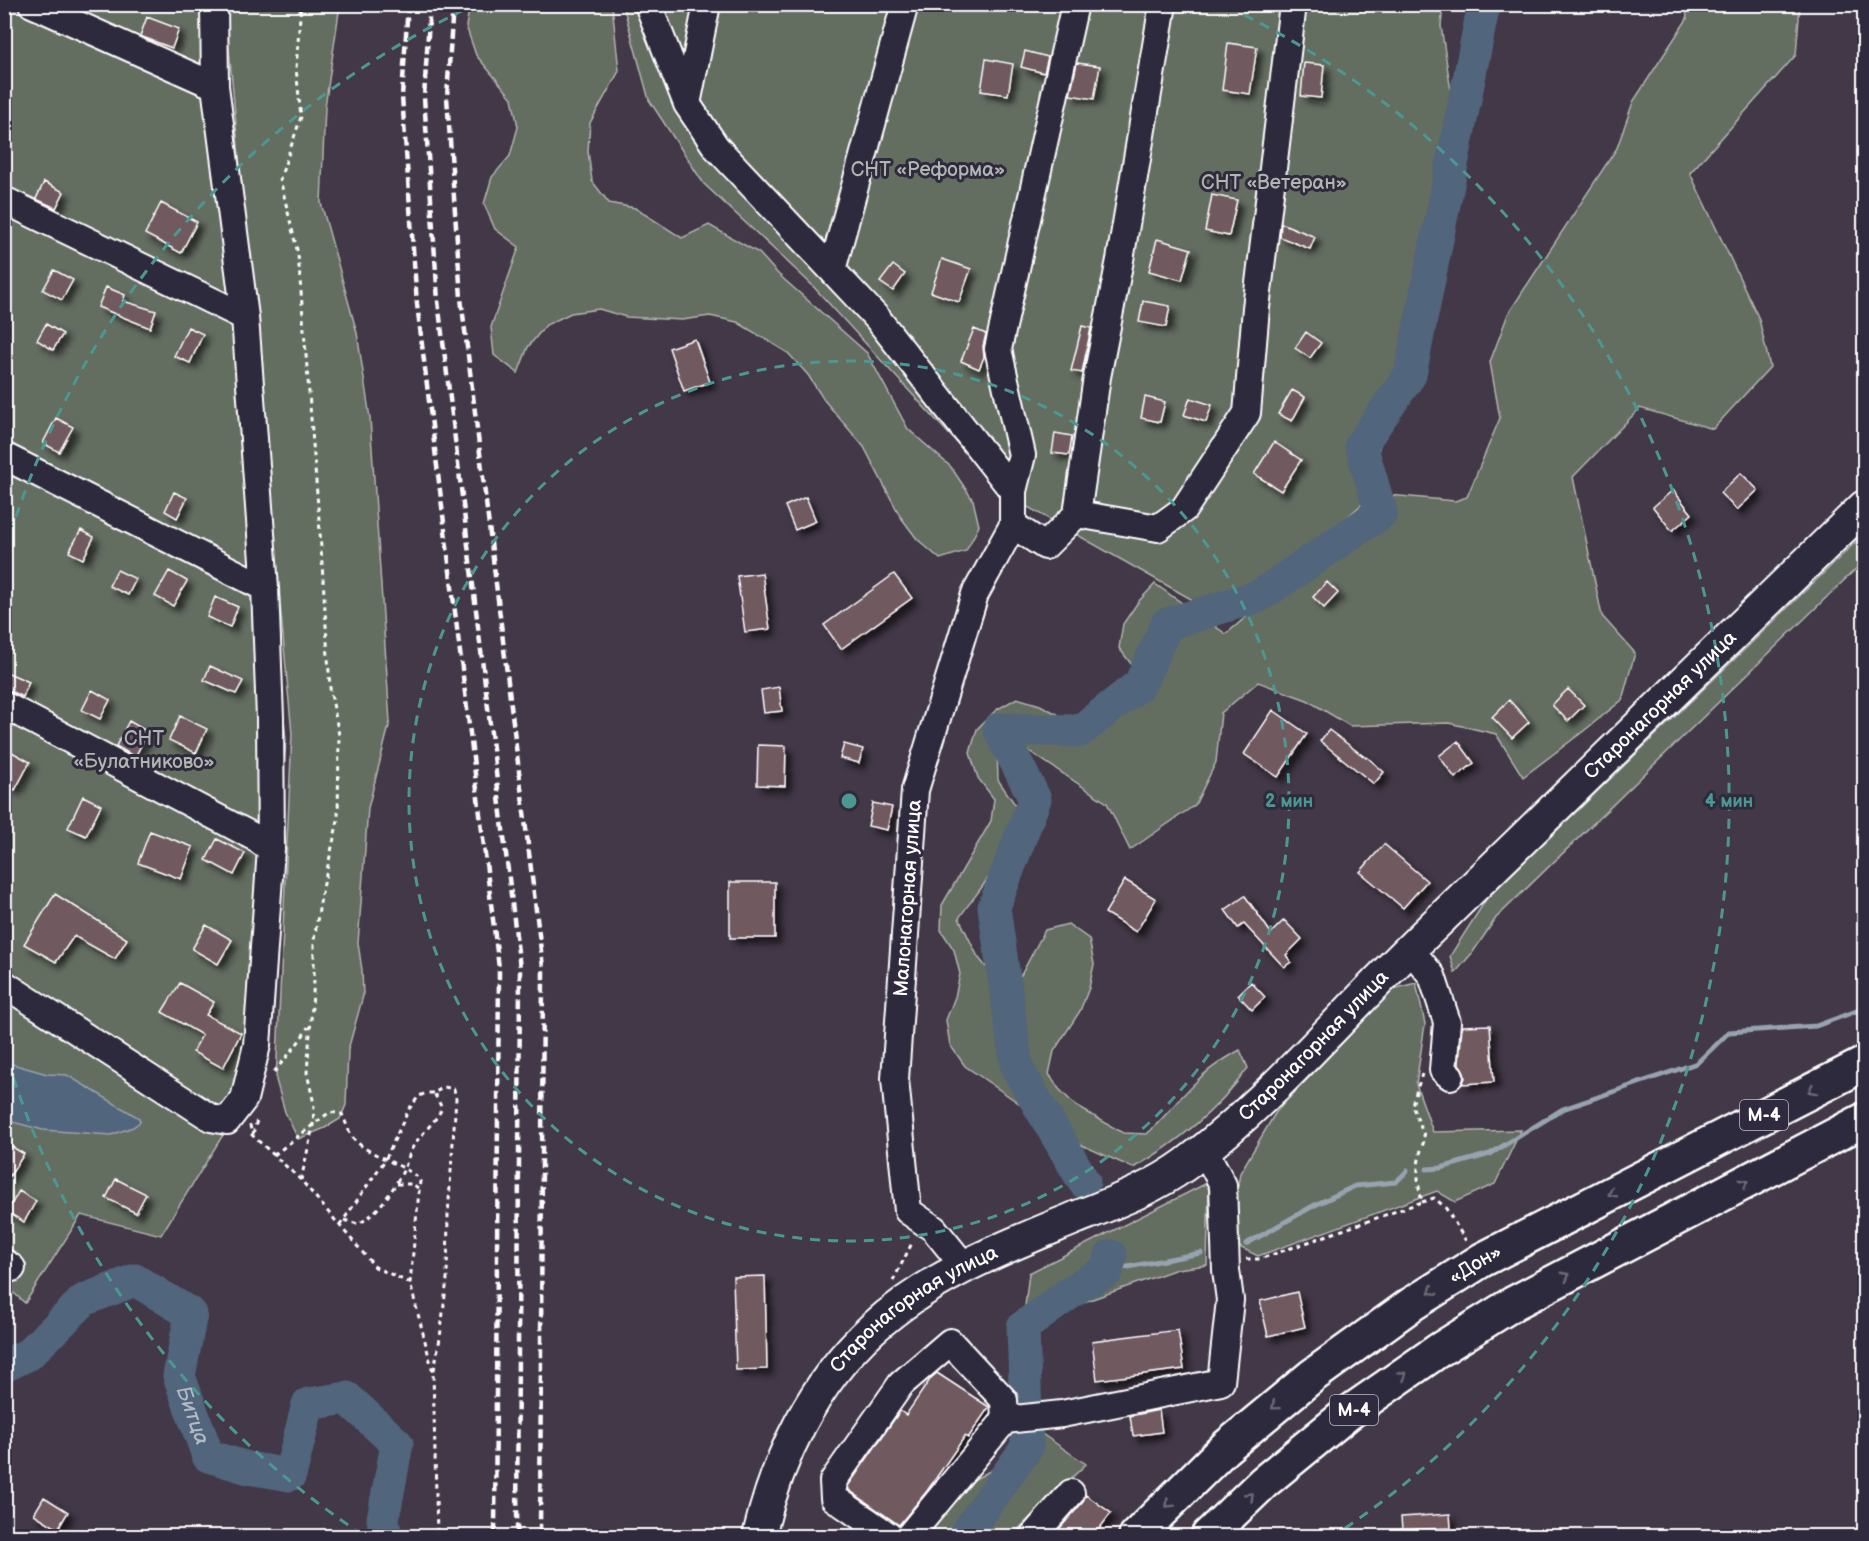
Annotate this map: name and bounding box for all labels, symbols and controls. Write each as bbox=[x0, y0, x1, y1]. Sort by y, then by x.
park label: СНТ «Реформа» bbox=[851, 158, 1005, 182]
park label: СНТ «Ветеран» bbox=[1201, 171, 1347, 195]
street label: Старонагорная улица bbox=[1579, 626, 1742, 785]
park label: СНТ «Булатниково» bbox=[73, 727, 215, 774]
centre of rings bbox=[839, 791, 859, 811]
text: 2 мин bbox=[1265, 791, 1313, 812]
text: 4 мин bbox=[1705, 791, 1753, 812]
street label: Малонагорная улица bbox=[889, 798, 927, 997]
street label: Старонагорная улица bbox=[1234, 965, 1394, 1127]
one-way arrow bbox=[1808, 1083, 1819, 1095]
road number: М-4 bbox=[1740, 1100, 1788, 1130]
one-way arrow bbox=[1738, 1178, 1749, 1190]
one-way arrow bbox=[1607, 1186, 1618, 1198]
street label: Старонагорная улица bbox=[825, 1240, 1002, 1378]
street label: «Дон» bbox=[1444, 1240, 1506, 1290]
one-way arrow bbox=[1560, 1272, 1570, 1283]
one-way arrow bbox=[1428, 1284, 1438, 1296]
one-way arrow bbox=[1396, 1371, 1407, 1382]
water label: Битца bbox=[171, 1382, 215, 1448]
road number: М-4 bbox=[1330, 1395, 1378, 1425]
one-way arrow bbox=[1271, 1399, 1282, 1410]
one-way arrow bbox=[1242, 1492, 1253, 1503]
one-way arrow bbox=[1165, 1497, 1175, 1508]

